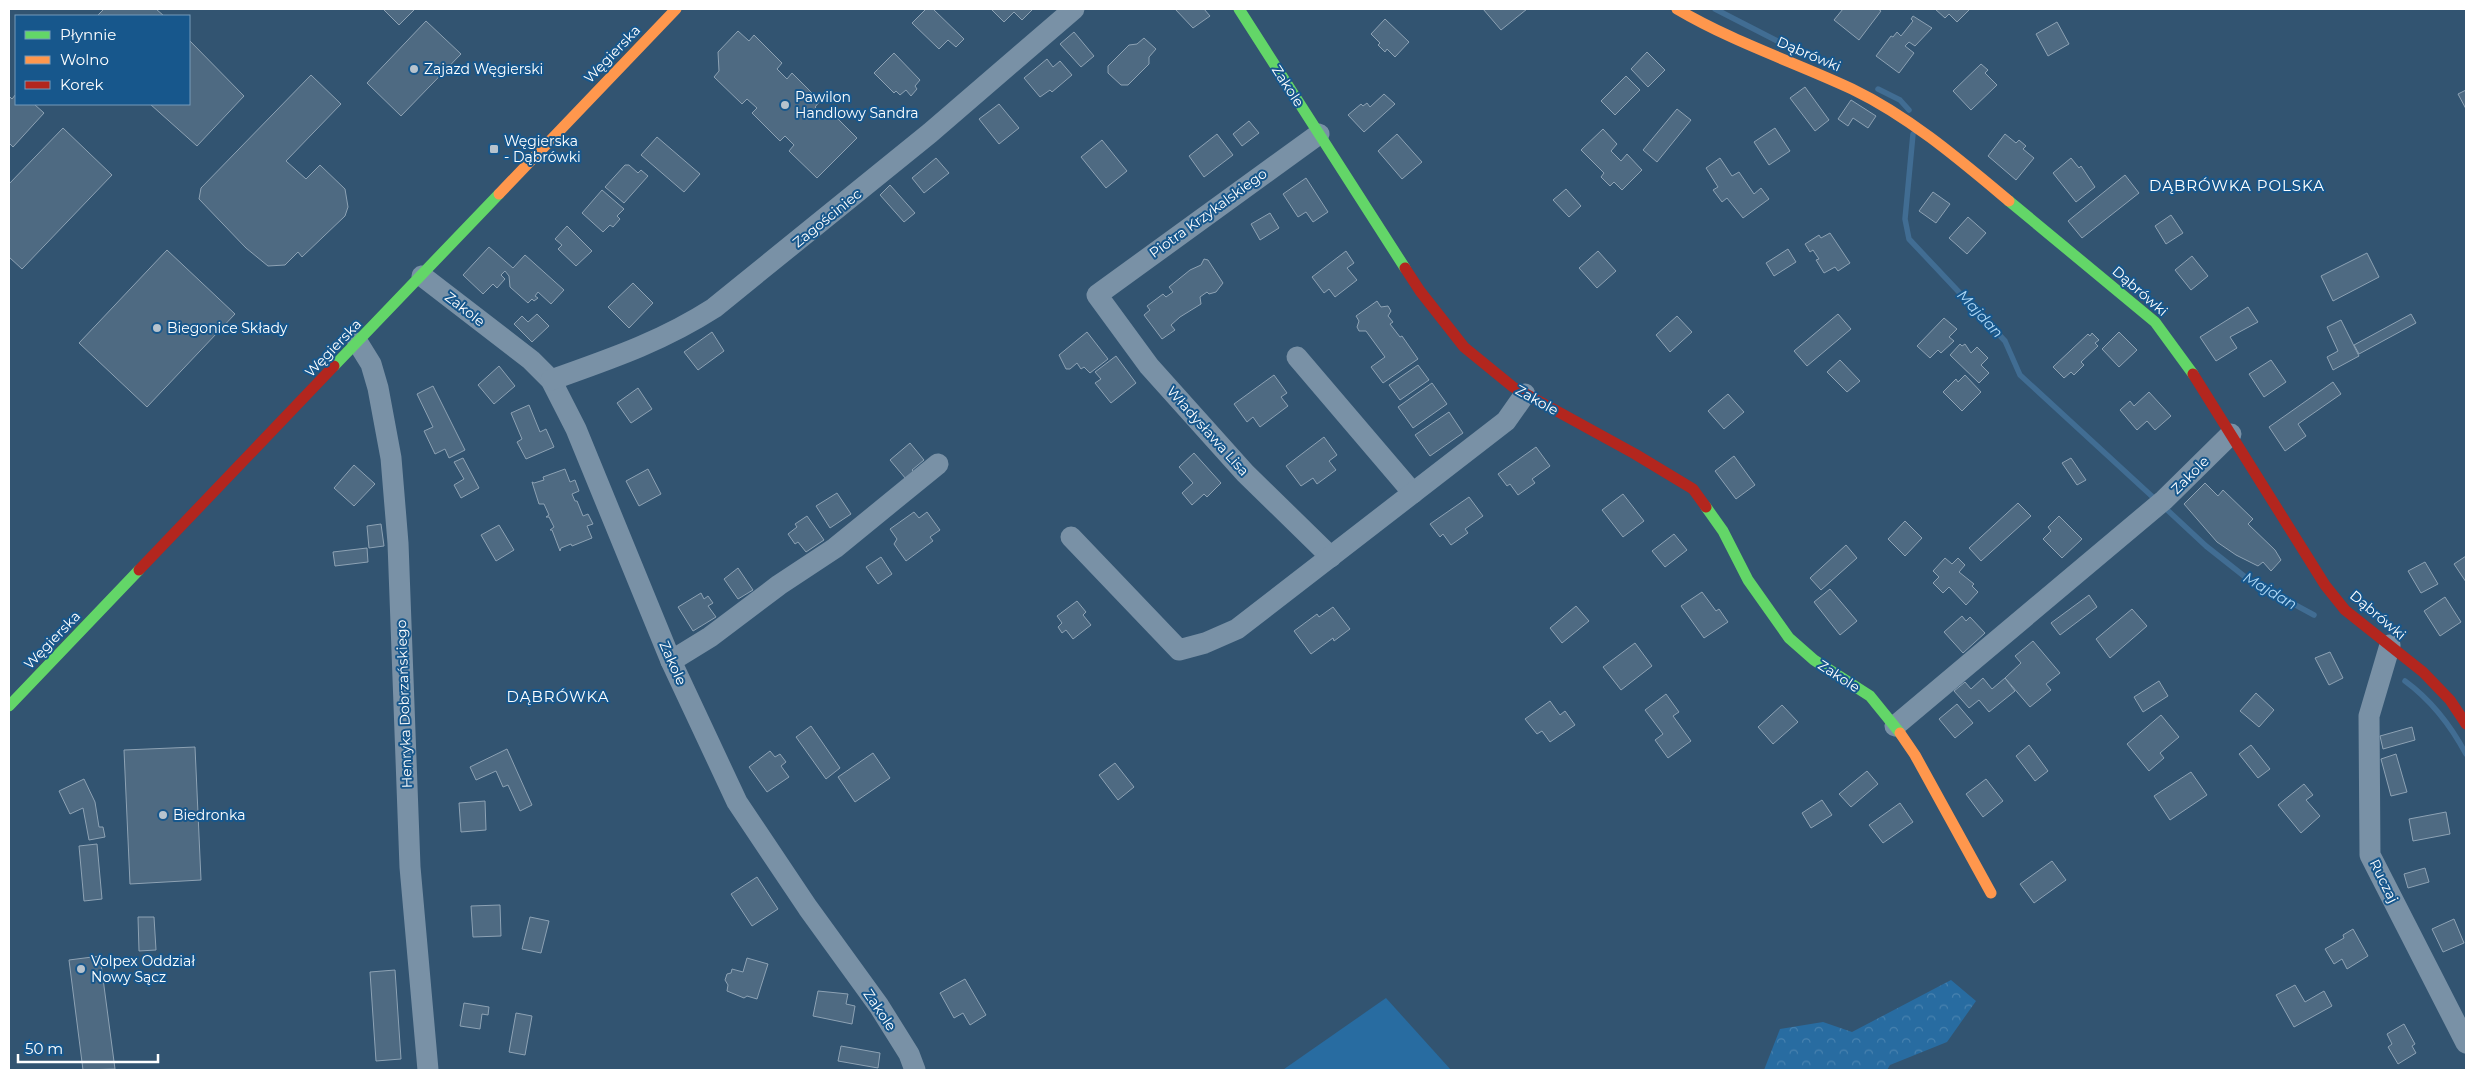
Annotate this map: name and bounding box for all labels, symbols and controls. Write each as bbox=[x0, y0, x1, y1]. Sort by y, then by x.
legend bbox=[15, 15, 190, 105]
street label: Węgierska bbox=[580, 21, 644, 87]
text: Płynnie bbox=[60, 25, 116, 44]
street label: Dąbrówki bbox=[1774, 32, 1844, 76]
text: Wolno bbox=[60, 50, 109, 69]
place label: Zajazd Węgierski bbox=[424, 60, 543, 78]
street label: Zakole bbox=[1268, 62, 1308, 110]
marker: Zajazd Węgierski bbox=[408, 63, 420, 75]
text: Korek bbox=[60, 75, 104, 94]
place label: Pawilon Handlowy Sandra bbox=[795, 88, 919, 122]
marker: Pawilon Handlowy Sandra bbox=[779, 99, 791, 111]
place label: Węgierska - Dąbrówki bbox=[504, 132, 581, 166]
marker: Węgierska - Dąbrówki bbox=[488, 143, 500, 155]
street label: Piotra Krzykalskiego bbox=[1146, 164, 1271, 262]
district label: DĄBRÓWKA POLSKA bbox=[2149, 176, 2325, 195]
street label: Zagościniec bbox=[789, 185, 865, 251]
street label: Dąbrówki bbox=[2109, 262, 2171, 320]
water label: Majdan bbox=[1953, 286, 2007, 342]
street label: Zakole bbox=[441, 288, 489, 330]
street label: Węgierska bbox=[301, 315, 365, 381]
place label: Biegonice Składy bbox=[167, 319, 288, 337]
marker: Biegonice Składy bbox=[151, 322, 163, 334]
street label: Zakole bbox=[1512, 381, 1562, 419]
street label: Władysława Lisa bbox=[1163, 382, 1253, 480]
street label: Zakole bbox=[2167, 452, 2213, 498]
water label: Majdan bbox=[2240, 568, 2301, 614]
street label: Dąbrówki bbox=[2346, 586, 2410, 644]
street label: Węgierska bbox=[20, 607, 84, 673]
street label: Henryka Dobrzańskiego bbox=[392, 619, 416, 789]
street label: Zakole bbox=[655, 638, 691, 688]
street label: Zakole bbox=[1815, 656, 1863, 696]
district label: DĄBRÓWKA bbox=[507, 687, 609, 706]
place label: Biedronka bbox=[173, 806, 245, 824]
marker: Biedronka bbox=[157, 809, 169, 821]
street label: Ruczaj bbox=[2366, 856, 2402, 906]
place label: Volpex Oddział Nowy Sącz bbox=[91, 952, 195, 986]
marker: Volpex Oddział Nowy Sącz bbox=[75, 963, 87, 975]
street label: Zakole bbox=[860, 986, 900, 1034]
scale bar bbox=[18, 1032, 158, 1064]
text: 50 m bbox=[25, 1039, 63, 1058]

